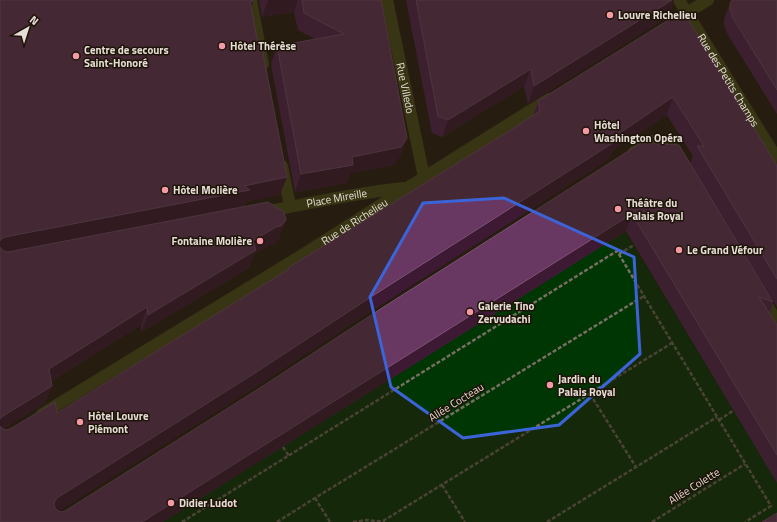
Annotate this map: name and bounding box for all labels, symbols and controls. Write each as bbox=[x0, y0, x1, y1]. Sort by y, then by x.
place label: Louvre Richelieu bbox=[618, 7, 697, 23]
north arrow bbox=[8, 8, 48, 48]
marker: Louvre Richelieu bbox=[605, 10, 615, 20]
text: N bbox=[26, 12, 42, 29]
street label: Rue des Petits Champs bbox=[693, 30, 763, 130]
place label: Hôtel Thérèse bbox=[230, 38, 297, 54]
marker: Hôtel Thérèse bbox=[217, 41, 227, 51]
place label: Centre de secours Saint-Honoré bbox=[84, 42, 169, 71]
marker: Centre de secours Saint-Honoré bbox=[71, 51, 81, 61]
street label: Rue Villedo bbox=[392, 61, 419, 115]
place label: Hôtel Washington Opéra bbox=[594, 117, 683, 146]
marker: Hôtel Washington Opéra bbox=[581, 126, 591, 136]
place label: Hôtel Molière bbox=[173, 182, 238, 198]
marker: Hôtel Molière bbox=[160, 185, 170, 195]
street label: Place Mireille bbox=[305, 185, 369, 211]
street label: Rue de Richelieu bbox=[318, 194, 391, 249]
place label: Théâtre du Palais Royal bbox=[626, 195, 684, 224]
marker: Théâtre du Palais Royal bbox=[613, 204, 623, 214]
place label: Fontaine Molière bbox=[171, 233, 252, 249]
marker: Fontaine Molière bbox=[255, 236, 265, 246]
place label: Le Grand Véfour bbox=[687, 242, 763, 258]
marker: Le Grand Véfour bbox=[674, 245, 684, 255]
place label: Galerie Tino Zervudachi bbox=[478, 298, 535, 327]
marker: Galerie Tino Zervudachi bbox=[465, 307, 475, 317]
place label: Jardin du Palais Royal bbox=[558, 371, 616, 400]
street label: Allée Cocteau bbox=[425, 379, 487, 425]
marker: Jardin du Palais Royal bbox=[545, 380, 555, 390]
place label: Hôtel Louvre Piémont bbox=[88, 408, 149, 437]
marker: Hôtel Louvre Piémont bbox=[75, 417, 85, 427]
street label: Allée Colette bbox=[665, 464, 723, 508]
place label: Didier Ludot bbox=[179, 495, 237, 511]
marker: Didier Ludot bbox=[166, 498, 176, 508]

